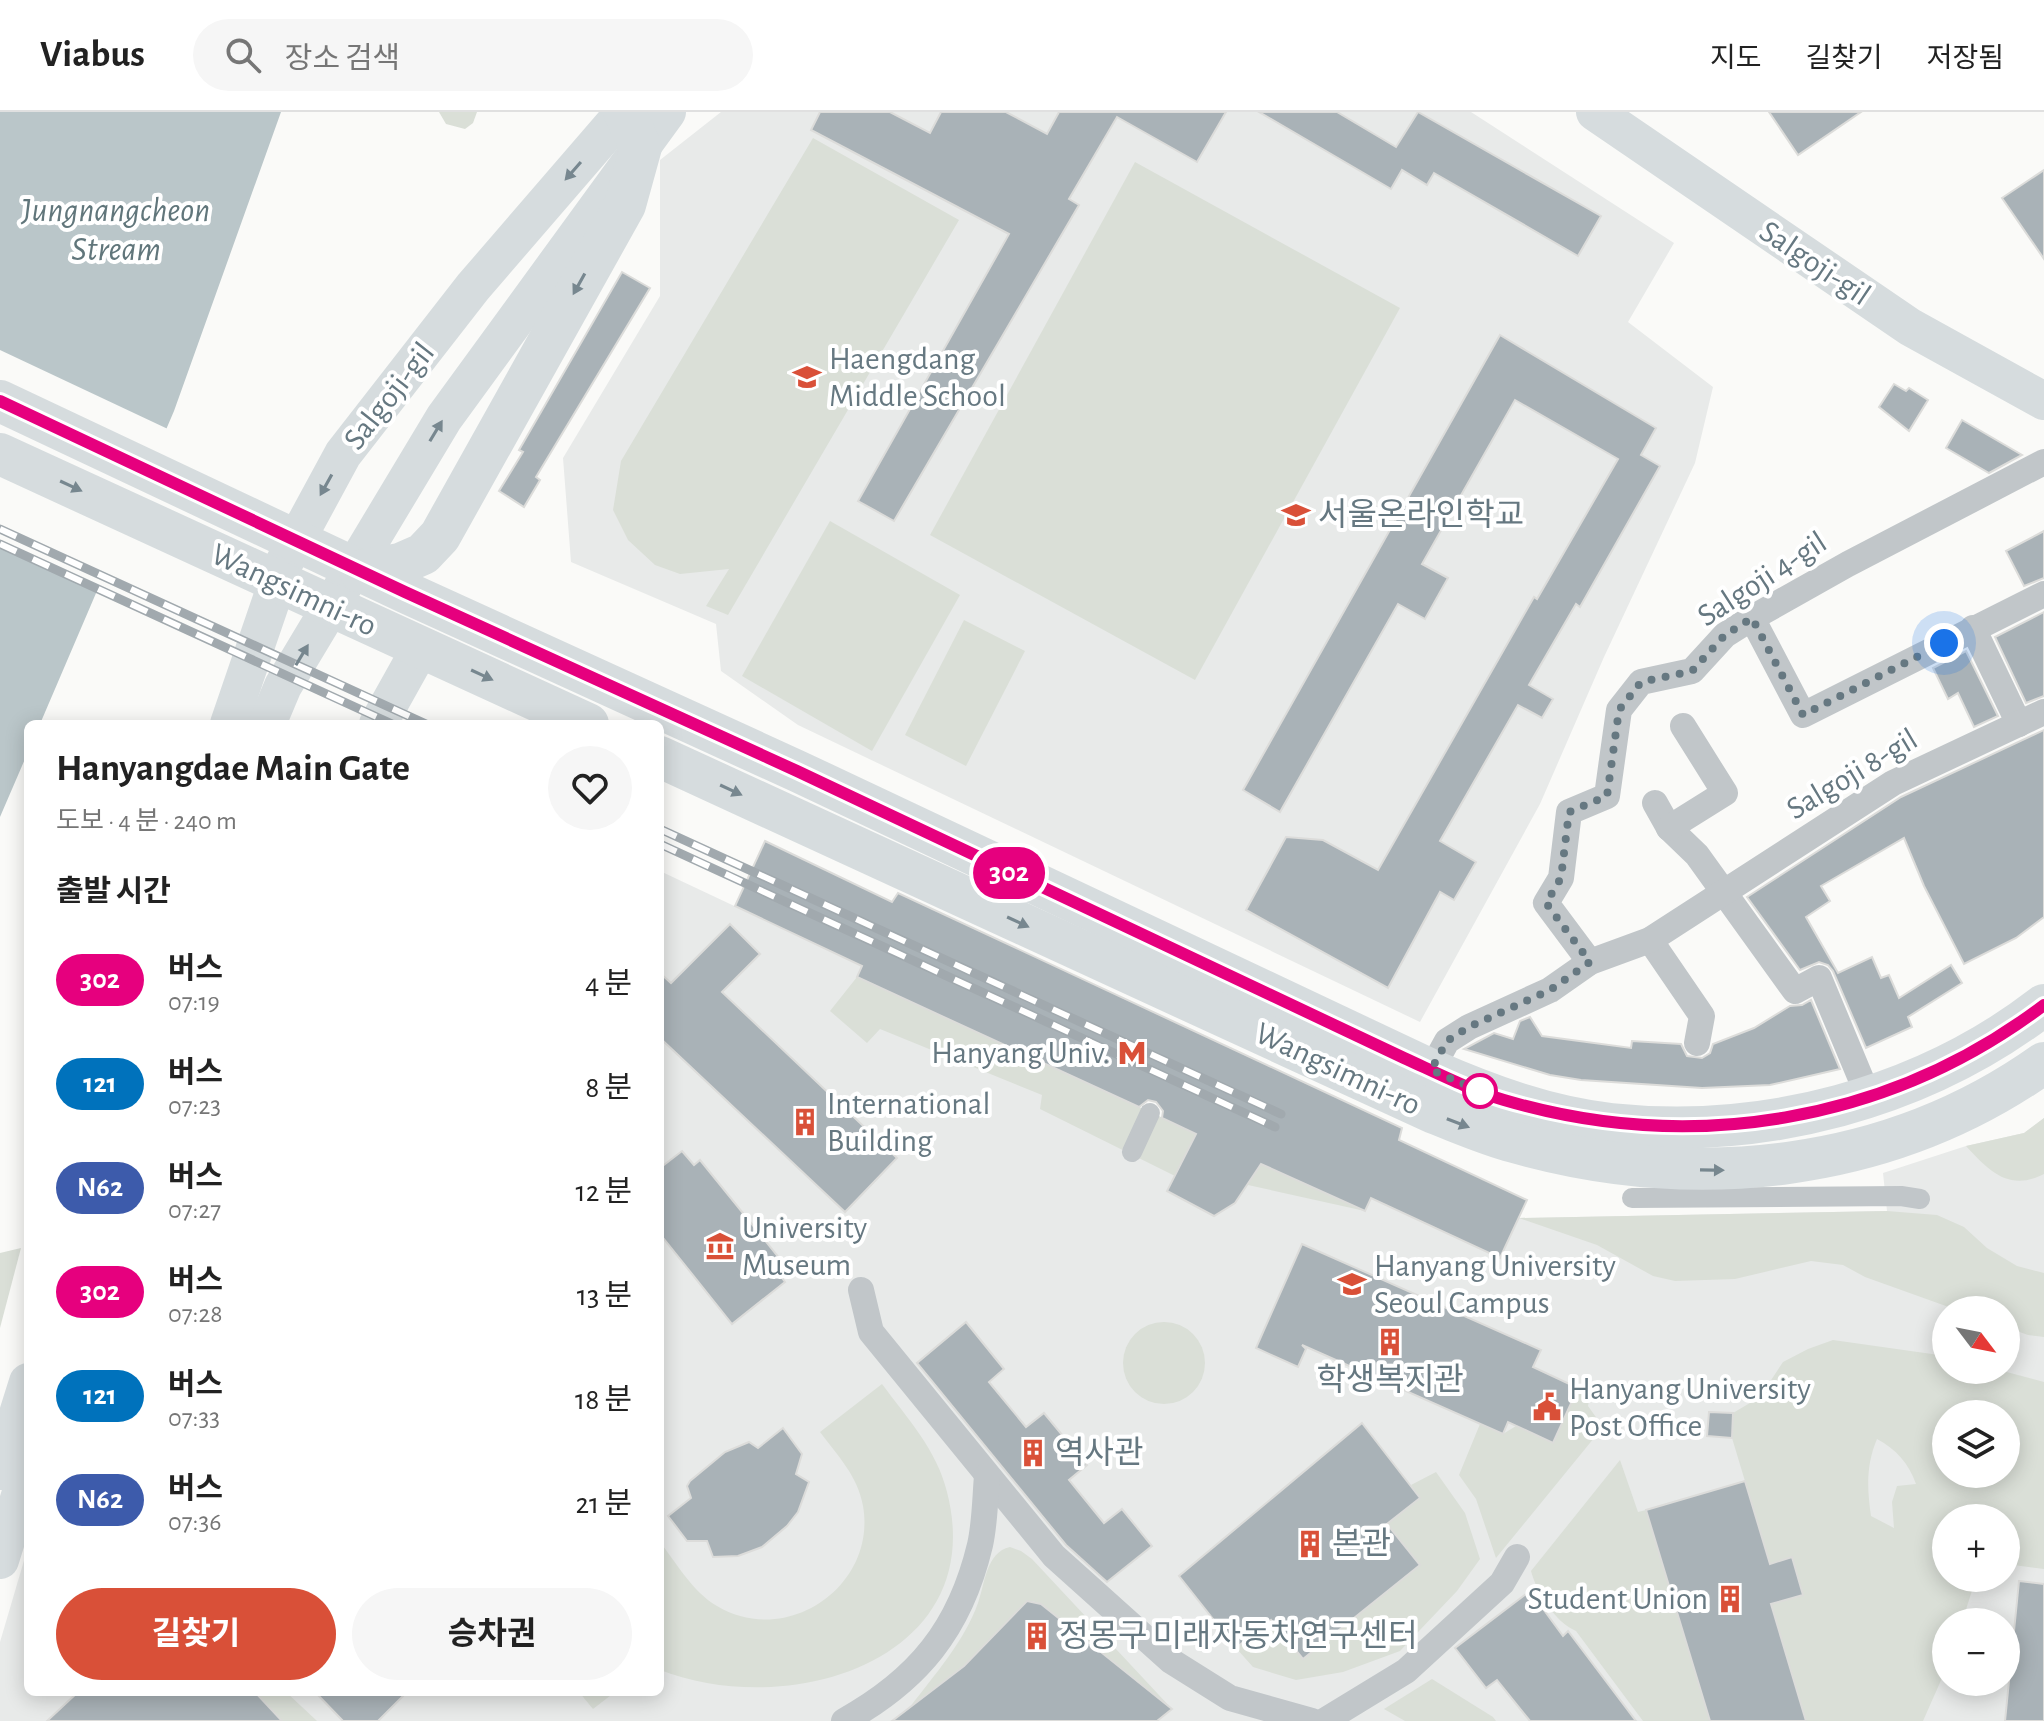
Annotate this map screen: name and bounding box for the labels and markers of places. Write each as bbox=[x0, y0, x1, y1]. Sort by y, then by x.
place label: Haengdang Middle School bbox=[829, 343, 1006, 412]
school or university icon: Haengdang Middle School bbox=[792, 362, 822, 392]
place label: 서울온라인학교 bbox=[1318, 498, 1524, 531]
school or university icon: 서울온라인학교 bbox=[1281, 500, 1311, 530]
place label: Hanyang Univ. bbox=[931, 1037, 1110, 1069]
metro station icon: Hanyang Univ. bbox=[1117, 1038, 1147, 1068]
unlabelled marker bbox=[1463, 1074, 1497, 1108]
place label: International Building bbox=[827, 1088, 990, 1157]
building icon: International Building bbox=[790, 1107, 820, 1137]
place label: University Museum bbox=[742, 1212, 868, 1281]
museum icon: University Museum bbox=[705, 1231, 735, 1261]
place label: Hanyang University Seoul Campus bbox=[1374, 1250, 1616, 1319]
school or university icon: Hanyang University Seoul Campus bbox=[1337, 1269, 1367, 1299]
building icon: 학생복지관 bbox=[1375, 1327, 1405, 1357]
place label: 학생복지관 bbox=[1316, 1363, 1464, 1396]
place label: Hanyang University Post Office bbox=[1569, 1373, 1811, 1442]
public building icon: Hanyang University Post Office bbox=[1532, 1392, 1562, 1422]
place label: 역사관 bbox=[1055, 1436, 1143, 1469]
building icon: 역사관 bbox=[1018, 1438, 1048, 1468]
place label: 본관 bbox=[1332, 1527, 1391, 1560]
building icon: 본관 bbox=[1295, 1529, 1325, 1559]
place label: Student Union bbox=[1528, 1583, 1708, 1615]
building icon: Student Union bbox=[1715, 1584, 1745, 1614]
place label: 정몽구 미래자동차연구센터 bbox=[1059, 1619, 1418, 1652]
building icon: 정몽구 미래자동차연구센터 bbox=[1022, 1621, 1052, 1651]

